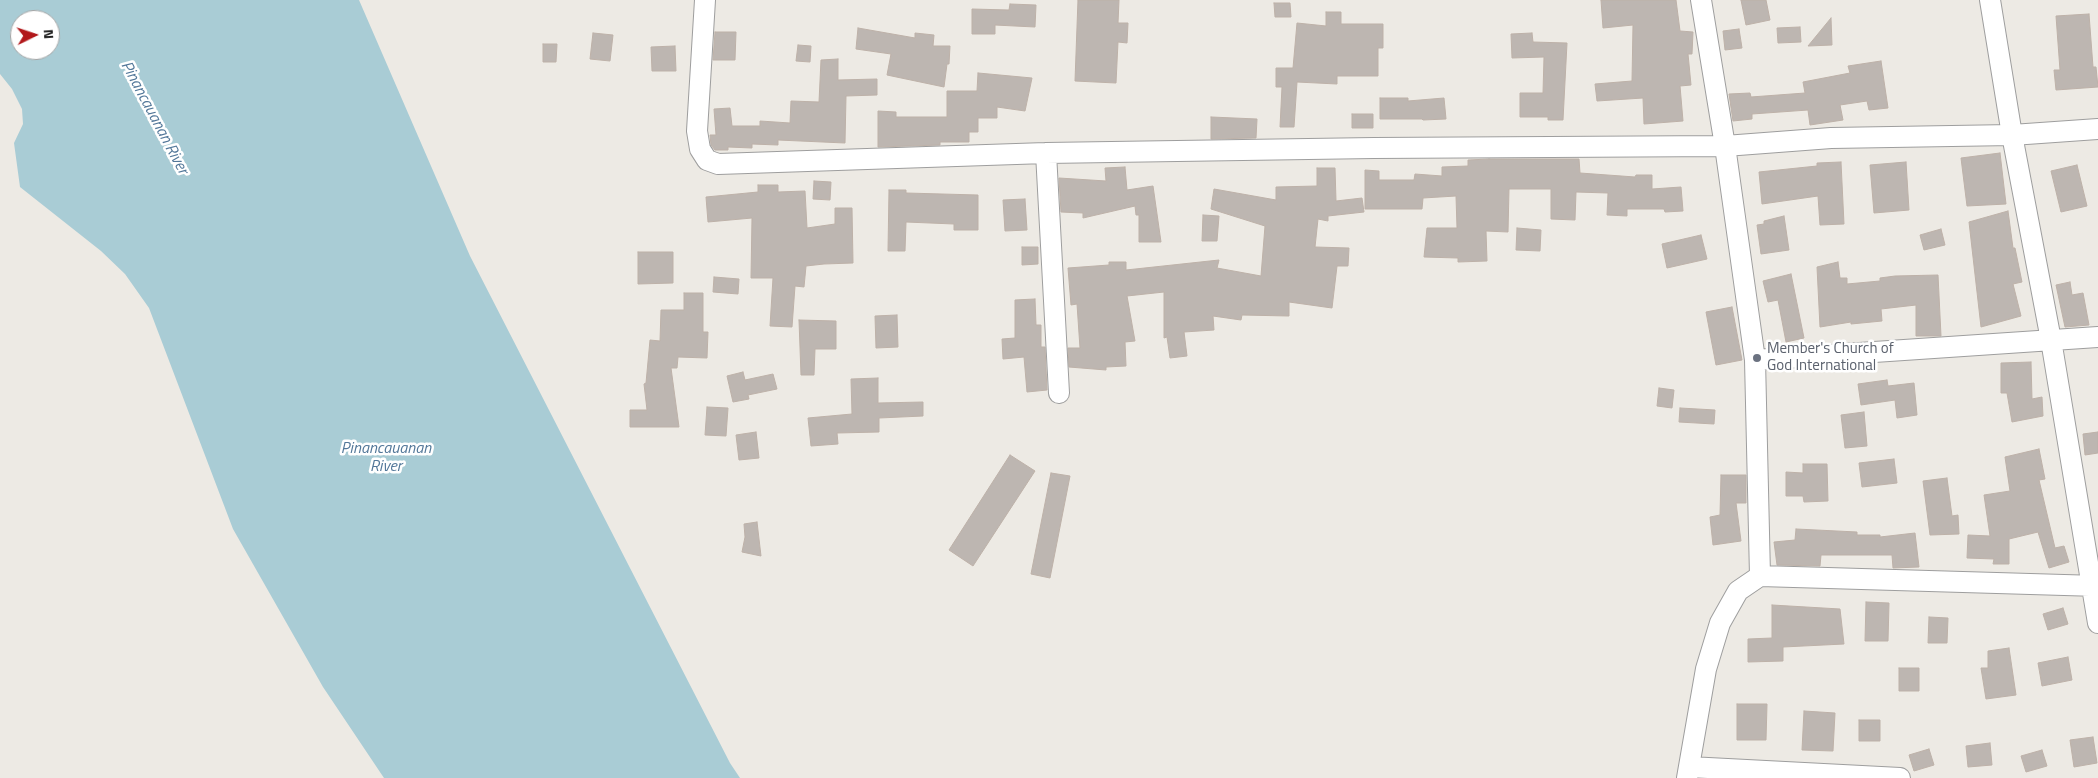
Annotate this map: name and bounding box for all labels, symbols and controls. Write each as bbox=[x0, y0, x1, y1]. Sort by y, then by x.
north arrow bbox=[10, 10, 60, 60]
text: N bbox=[39, 28, 60, 40]
water label: Pinancauanan River bbox=[116, 58, 192, 178]
place label: Member's Church of God International bbox=[1767, 340, 1894, 375]
marker: Member's Church of God International bbox=[1751, 352, 1763, 364]
water label: Pinancauanan River bbox=[341, 439, 431, 477]

